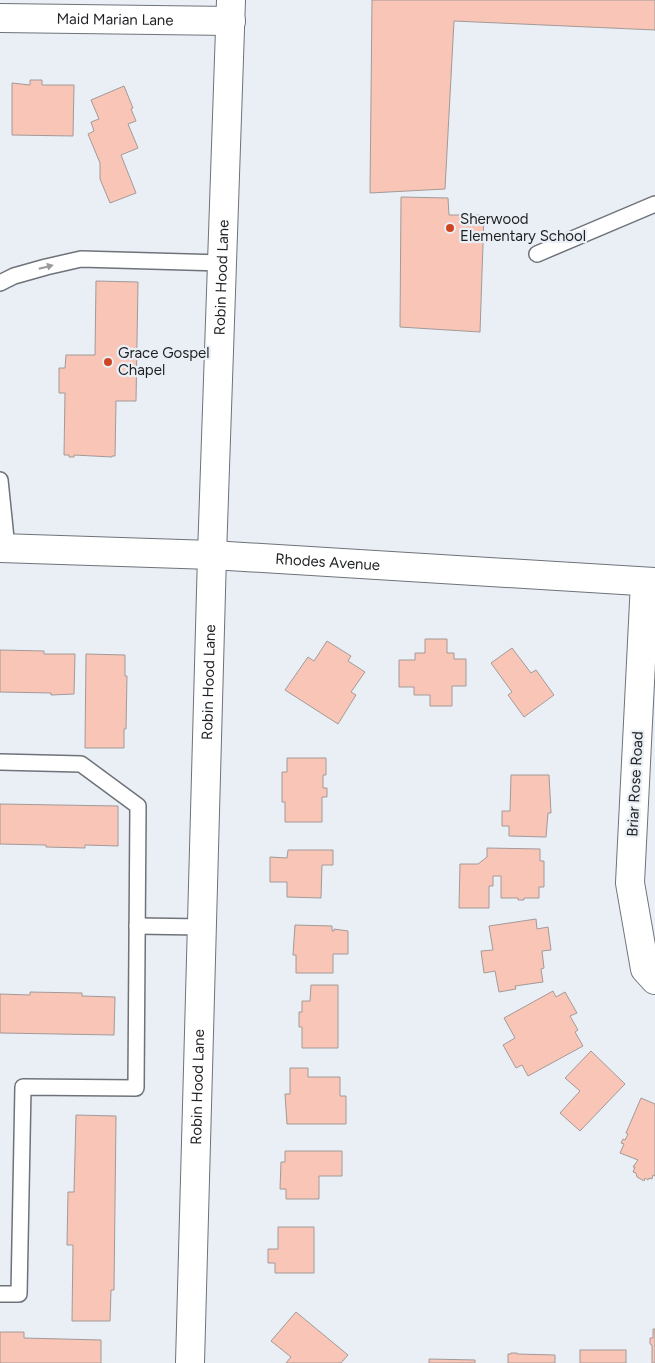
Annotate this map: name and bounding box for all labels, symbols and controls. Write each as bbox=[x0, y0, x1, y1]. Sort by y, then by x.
street label: Maid Marian Lane bbox=[56, 10, 174, 29]
place label: Sherwood Elementary School bbox=[460, 210, 586, 245]
street label: Robin Hood Lane bbox=[211, 219, 232, 336]
marker: Sherwood Elementary School bbox=[444, 222, 456, 234]
one-way arrow bbox=[38, 263, 53, 271]
place label: Grace Gospel Chapel bbox=[118, 344, 210, 379]
marker: Grace Gospel Chapel bbox=[102, 356, 114, 368]
street label: Rhodes Avenue bbox=[275, 550, 381, 574]
street label: Robin Hood Lane bbox=[198, 624, 219, 740]
street label: Briar Rose Road bbox=[623, 731, 647, 837]
street label: Robin Hood Lane bbox=[187, 1029, 208, 1145]

